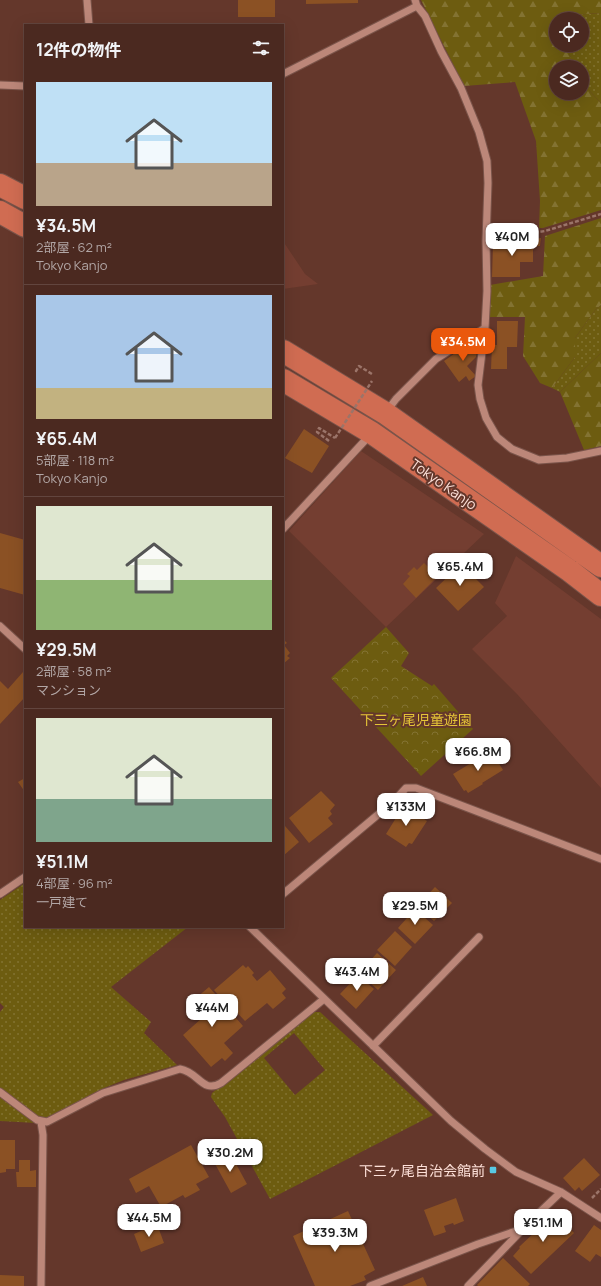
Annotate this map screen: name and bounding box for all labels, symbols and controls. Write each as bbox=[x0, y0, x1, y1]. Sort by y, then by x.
map controls bbox=[549, 12, 589, 100]
button: locate bbox=[549, 12, 589, 52]
icon: filters bbox=[250, 37, 272, 59]
text: 12件の物件 bbox=[36, 38, 122, 61]
button: layers bbox=[549, 60, 589, 100]
icon: home bbox=[118, 108, 190, 180]
text: ¥34.5M bbox=[36, 214, 96, 237]
pin: ¥40M bbox=[488, 223, 536, 257]
text: ¥40M bbox=[495, 227, 529, 245]
text: 2部屋 · 62 m² bbox=[36, 238, 112, 256]
text: Tokyo Kanjo bbox=[36, 256, 107, 274]
icon: home bbox=[118, 321, 190, 393]
pin: ¥34.5M bbox=[430, 328, 496, 362]
text: ¥34.5M bbox=[440, 332, 486, 350]
text: ¥65.4M bbox=[36, 427, 97, 450]
text: 5部屋 · 118 m² bbox=[36, 451, 114, 469]
street label: Tokyo Kanjo bbox=[407, 454, 481, 514]
text: Tokyo Kanjo bbox=[36, 469, 107, 487]
icon: home bbox=[118, 532, 190, 604]
pin: ¥65.4M bbox=[427, 553, 493, 587]
text: ¥65.4M bbox=[437, 557, 483, 575]
text: ¥29.5M bbox=[36, 638, 97, 661]
text: 2部屋 · 58 m² bbox=[36, 662, 111, 680]
text: マンション bbox=[36, 681, 101, 699]
park label: 下三ヶ尾児童遊園 bbox=[360, 710, 472, 729]
pin: ¥66.8M bbox=[445, 738, 511, 772]
text: ¥66.8M bbox=[454, 742, 502, 760]
icon: home bbox=[118, 744, 190, 816]
pin: ¥133M bbox=[378, 793, 434, 827]
text: ¥133M bbox=[386, 797, 426, 815]
text: ¥51.1M bbox=[36, 850, 88, 873]
text: 4部屋 · 96 m² bbox=[36, 874, 113, 892]
pin: ¥29.5M bbox=[382, 892, 448, 926]
text: 一戸建て bbox=[36, 893, 88, 911]
text: ¥29.5M bbox=[392, 896, 438, 914]
pin: ¥43.4M bbox=[324, 958, 390, 992]
text: ¥43.4M bbox=[334, 962, 380, 980]
pin: ¥44M bbox=[188, 994, 236, 1028]
text: ¥44M bbox=[195, 998, 229, 1016]
pin: ¥30.2M bbox=[197, 1139, 263, 1173]
text: ¥30.2M bbox=[207, 1143, 253, 1161]
place label: 下三ヶ尾自治会館前 bbox=[359, 1161, 485, 1180]
marker: 下三ヶ尾自治会館前 bbox=[488, 1165, 498, 1175]
pin: ¥44.5M bbox=[116, 1204, 182, 1238]
text: ¥44.5M bbox=[126, 1208, 172, 1226]
pin: ¥51.1M bbox=[510, 1209, 576, 1243]
text: ¥51.1M bbox=[523, 1213, 563, 1231]
pin: ¥39.3M bbox=[302, 1219, 368, 1253]
text: ¥39.3M bbox=[312, 1223, 358, 1241]

